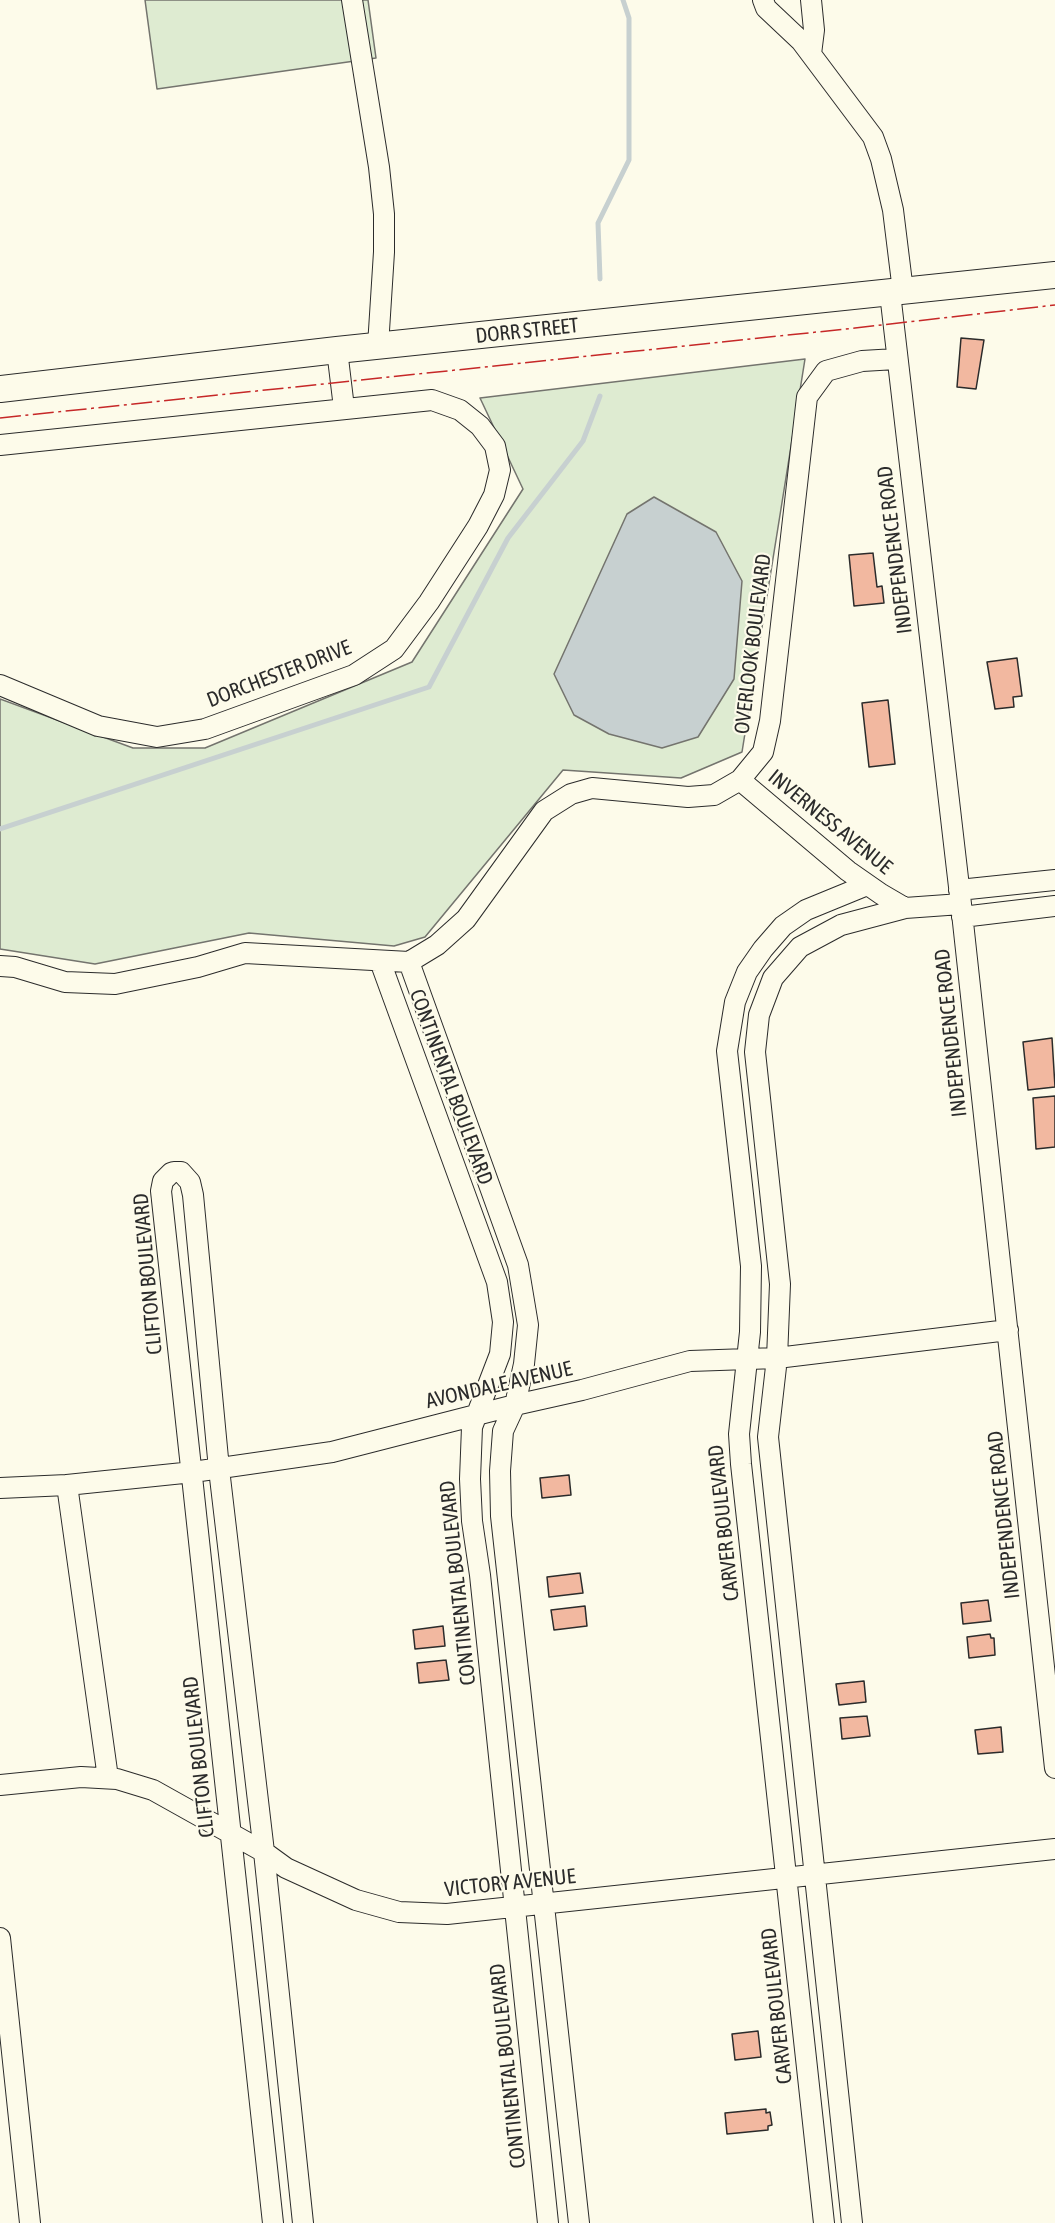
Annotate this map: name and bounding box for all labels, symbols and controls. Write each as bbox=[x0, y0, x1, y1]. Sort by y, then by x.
street label: DORR STREET bbox=[474, 313, 580, 349]
street label: INDEPENDENCE ROAD bbox=[872, 465, 918, 635]
street label: OVERLOOK BOULEVARD bbox=[729, 552, 777, 736]
street label: DORCHESTER DRIVE bbox=[203, 635, 355, 713]
street label: INVERNESS AVENUE bbox=[763, 764, 897, 880]
street label: INDEPENDENCE ROAD bbox=[930, 948, 972, 1118]
street label: CONTINENTAL BOULEVARD bbox=[404, 986, 498, 1188]
street label: CLIFTON BOULEVARD bbox=[128, 1192, 168, 1356]
street label: AVONDALE AVENUE bbox=[423, 1356, 575, 1414]
street label: INDEPENDENCE ROAD bbox=[983, 1430, 1025, 1600]
street label: CARVER BOULEVARD bbox=[703, 1444, 745, 1602]
street label: CONTINENTAL BOULEVARD bbox=[435, 1479, 481, 1687]
street label: CLIFTON BOULEVARD bbox=[178, 1675, 220, 1839]
street label: VICTORY AVENUE bbox=[443, 1864, 577, 1902]
street label: CARVER BOULEVARD bbox=[756, 1927, 798, 2085]
street label: CONTINENTAL BOULEVARD bbox=[485, 1962, 531, 2170]

